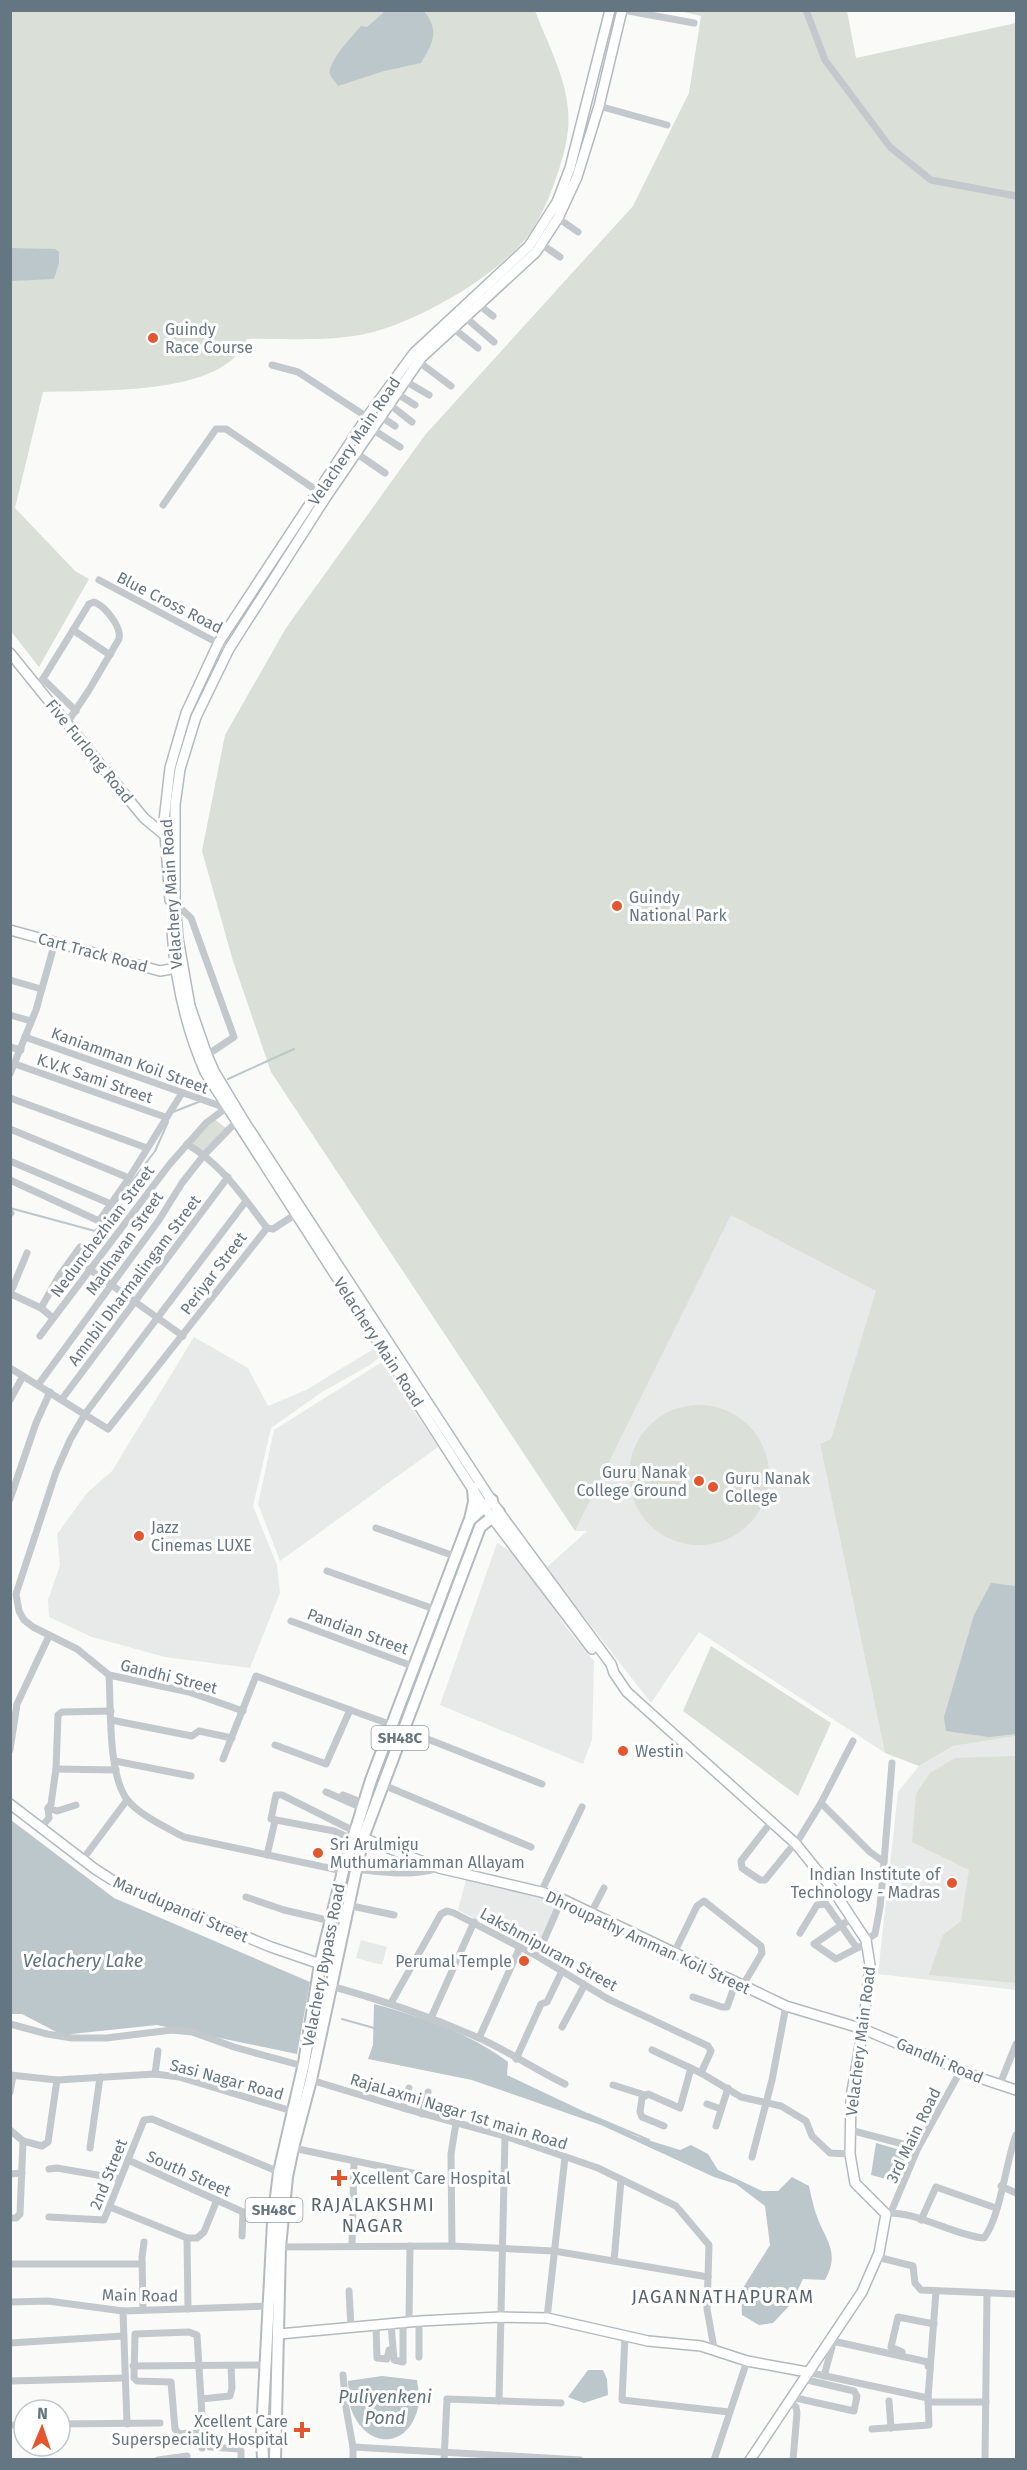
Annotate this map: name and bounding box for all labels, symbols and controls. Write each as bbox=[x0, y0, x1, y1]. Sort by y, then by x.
place label: Guindy Race Course bbox=[165, 320, 253, 357]
marker: Guindy Race Course bbox=[146, 331, 160, 345]
street label: Velachery Main Road bbox=[304, 373, 404, 509]
street label: Blue Cross Road bbox=[114, 568, 226, 637]
street label: Five Furlong Road bbox=[42, 696, 137, 807]
street label: Velachery Main Road bbox=[157, 818, 186, 970]
place label: Guindy National Park bbox=[629, 888, 727, 925]
marker: Guindy National Park bbox=[610, 899, 624, 913]
street label: Cart Track Road bbox=[36, 929, 150, 976]
street label: Kaniamman Koil Street bbox=[49, 1023, 211, 1098]
street label: K.V.K Sami Street bbox=[34, 1050, 156, 1107]
street label: Nedunchezhian Street bbox=[47, 1161, 158, 1301]
street label: Madhavan Street bbox=[82, 1188, 167, 1299]
street label: Amnbil Dharmalingam Street bbox=[64, 1191, 205, 1369]
street label: Periyar Street bbox=[176, 1228, 251, 1318]
street label: Velachery Main Road bbox=[330, 1274, 428, 1411]
place label: Guru Nanak College Ground bbox=[577, 1463, 688, 1500]
place label: Guru Nanak College bbox=[725, 1469, 811, 1506]
marker: Guru Nanak College Ground bbox=[692, 1474, 706, 1488]
marker: Guru Nanak College bbox=[706, 1480, 720, 1494]
place label: Jazz Cinemas LUXE bbox=[151, 1518, 252, 1555]
marker: Jazz Cinemas LUXE bbox=[132, 1529, 146, 1543]
street label: Pandian Street bbox=[305, 1604, 411, 1659]
street label: Gandhi Street bbox=[118, 1655, 220, 1698]
road number: SH48C bbox=[372, 1726, 428, 1750]
place label: Westin bbox=[635, 1742, 684, 1761]
marker: Westin bbox=[616, 1744, 630, 1758]
place label: Sri Arulmigu Muthumariamman Allayam bbox=[330, 1835, 525, 1872]
marker: Sri Arulmigu Muthumariamman Allayam bbox=[311, 1846, 325, 1860]
place label: Indian Institute of Technology - Madras bbox=[791, 1865, 942, 1902]
street label: Marudupandi Street bbox=[110, 1872, 251, 1947]
marker: Indian Institute of Technology - Madras bbox=[945, 1876, 959, 1890]
street label: Velachery Bypass Road bbox=[298, 1882, 349, 2048]
street label: Dhroupathy Amman Koil Street bbox=[542, 1887, 753, 1998]
street label: Lakshmipuram Street bbox=[477, 1904, 621, 1995]
water label: Velachery Lake bbox=[23, 1950, 143, 1972]
place label: Perumal Temple bbox=[395, 1952, 512, 1971]
marker: Perumal Temple bbox=[517, 1954, 531, 1968]
street label: Velachery Main Road bbox=[842, 1965, 879, 2117]
street label: Gandhi Road bbox=[893, 2034, 986, 2087]
street label: Sasi Nagar Road bbox=[168, 2055, 286, 2104]
street label: RajaLaxmi Nagar 1st main Road bbox=[348, 2069, 570, 2154]
street label: 3rd Main Road bbox=[882, 2084, 945, 2186]
street label: 2nd Street bbox=[86, 2136, 131, 2212]
street label: South Street bbox=[144, 2146, 234, 2201]
marker: Xcellent Care Hospital bbox=[330, 2169, 348, 2187]
place label: Xcellent Care Hospital bbox=[352, 2169, 511, 2188]
district label: RAJALAKSHMI NAGAR bbox=[311, 2194, 435, 2237]
road number: SH48C bbox=[246, 2198, 302, 2222]
street label: Main Road bbox=[102, 2285, 178, 2306]
district label: JAGANNATHAPURAM bbox=[631, 2286, 815, 2308]
water label: Puliyenkeni Pond bbox=[338, 2386, 432, 2429]
north arrow bbox=[12, 2398, 72, 2458]
text: N bbox=[37, 2404, 48, 2423]
place label: Xcellent Care Superspeciality Hospital bbox=[112, 2412, 288, 2449]
marker: Xcellent Care Superspeciality Hospital bbox=[293, 2421, 311, 2439]

